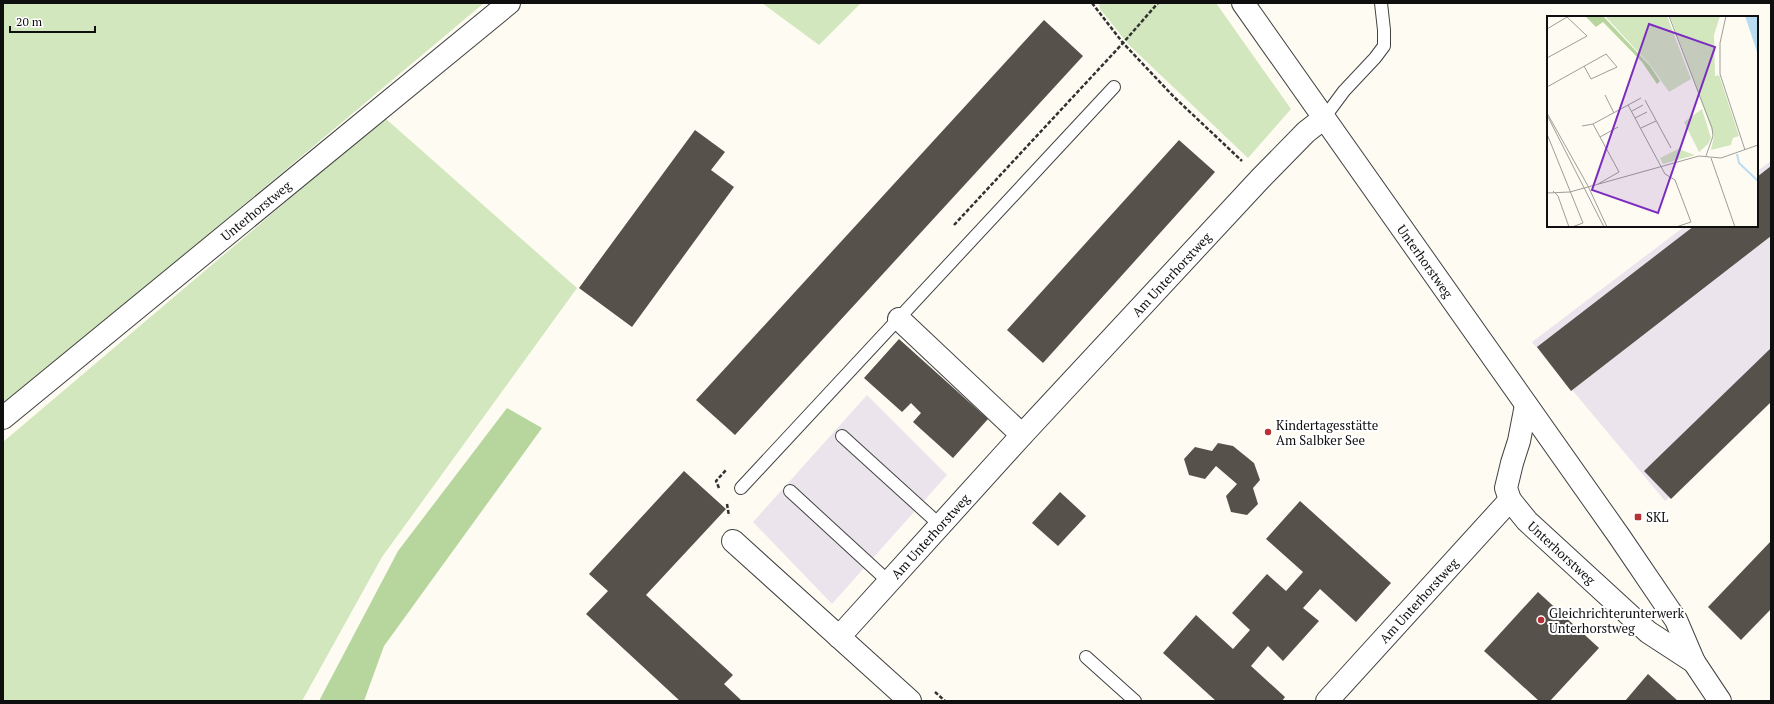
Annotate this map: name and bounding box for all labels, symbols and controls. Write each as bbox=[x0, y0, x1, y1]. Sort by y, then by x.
scale bar bbox=[10, 8, 95, 34]
text: 20 m bbox=[16, 14, 43, 29]
inset map bbox=[1547, 16, 1758, 227]
street label: Unterhorstweg bbox=[217, 176, 295, 245]
street label: Unterhorstweg bbox=[1393, 221, 1457, 302]
street label: Am Unterhorstweg bbox=[1128, 228, 1215, 320]
place label: Kindertagesstätte Am Salbker See bbox=[1276, 416, 1378, 449]
marker: Kindertagesstätte Am Salbker See bbox=[1263, 427, 1273, 437]
street label: Am Unterhorstweg bbox=[887, 490, 974, 583]
place label: SKL bbox=[1646, 508, 1669, 526]
marker: SKL bbox=[1633, 512, 1643, 522]
street label: Unterhorstweg bbox=[1524, 517, 1599, 588]
street label: Am Unterhorstweg bbox=[1375, 554, 1462, 647]
place label: Gleichrichterunterwerk Unterhorstweg bbox=[1549, 604, 1684, 637]
marker: Gleichrichterunterwerk Unterhorstweg bbox=[1536, 615, 1546, 625]

